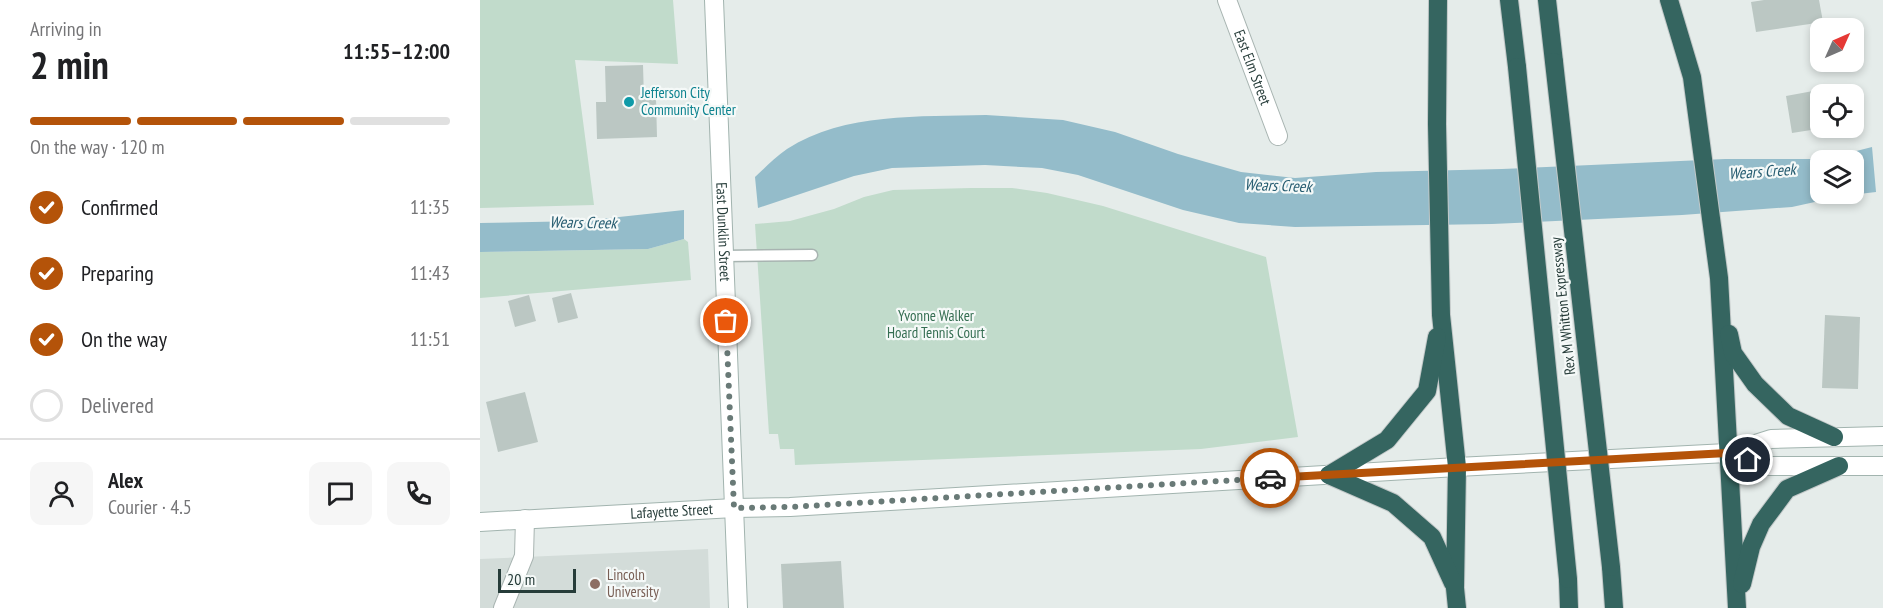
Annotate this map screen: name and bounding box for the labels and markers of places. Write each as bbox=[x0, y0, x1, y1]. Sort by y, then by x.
place label: Jefferson City Community Center bbox=[640, 83, 737, 119]
marker: Jefferson City Community Center bbox=[622, 95, 636, 109]
pin bbox=[700, 295, 751, 346]
pin bbox=[1722, 434, 1773, 485]
place label: Lincoln University bbox=[607, 565, 659, 601]
marker: Lincoln University bbox=[588, 577, 602, 591]

